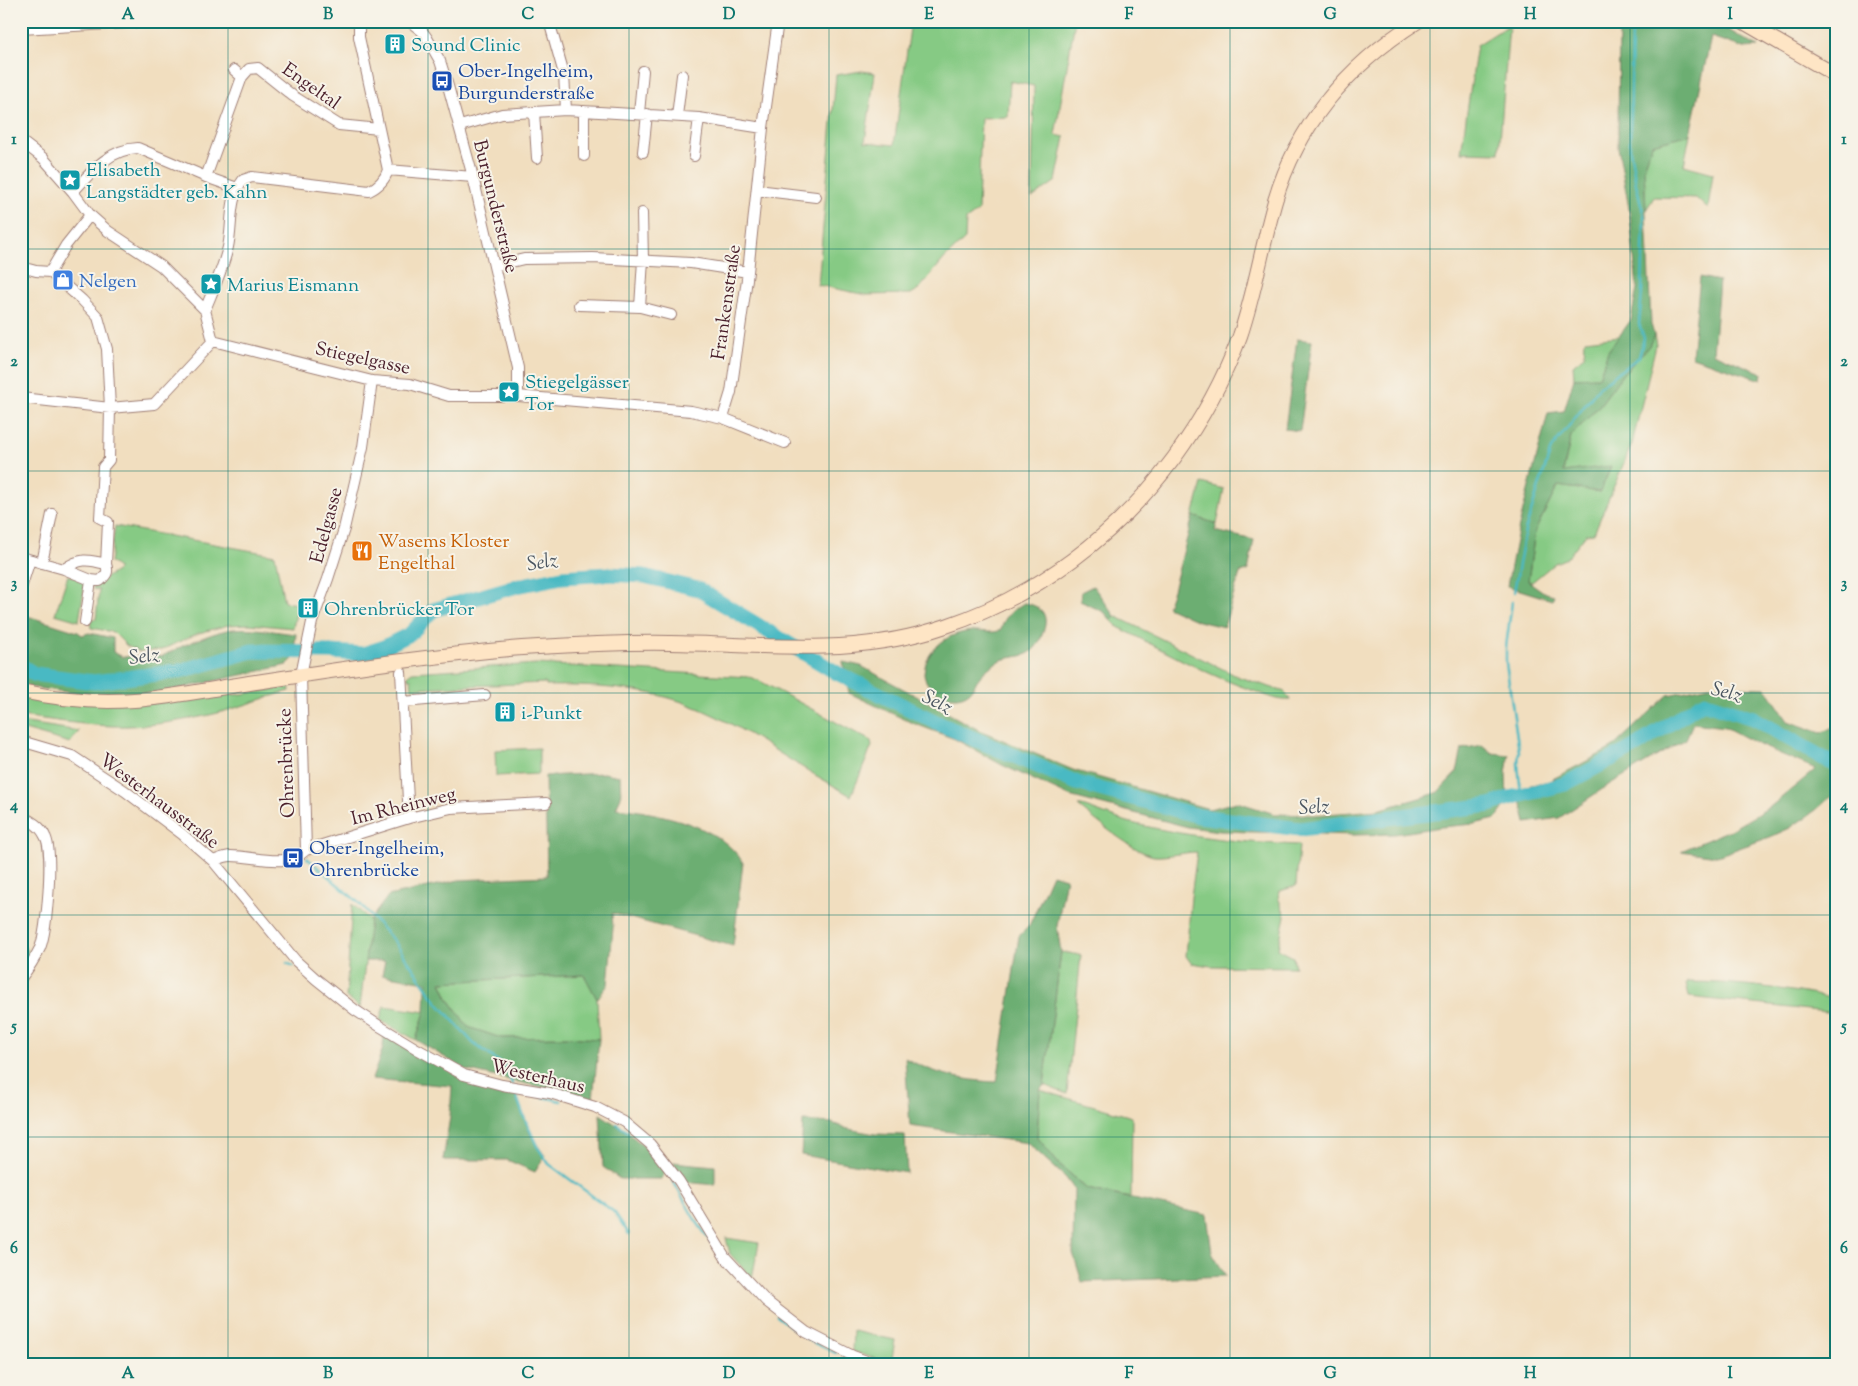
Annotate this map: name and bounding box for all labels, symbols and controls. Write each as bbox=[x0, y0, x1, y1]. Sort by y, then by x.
text: A bbox=[122, 4, 135, 27]
text: B bbox=[323, 4, 333, 27]
text: C bbox=[522, 4, 535, 27]
text: D bbox=[723, 4, 736, 27]
text: E bbox=[924, 4, 934, 27]
text: F bbox=[1125, 4, 1134, 27]
text: G bbox=[1323, 4, 1337, 27]
text: H bbox=[1524, 4, 1537, 27]
text: I bbox=[1727, 4, 1733, 27]
building icon: Sound Clinic bbox=[383, 32, 407, 56]
place label: Sound Clinic bbox=[411, 33, 521, 60]
street label: Engeltal bbox=[276, 57, 345, 117]
place label: Ober-Ingelheim, Burgunderstraße bbox=[458, 59, 595, 108]
bus stop icon: Ober-Ingelheim, Burgunderstraße bbox=[430, 69, 454, 93]
text: 1 bbox=[11, 129, 17, 152]
text: 1 bbox=[1841, 129, 1847, 152]
street label: Burgunderstraße bbox=[465, 137, 524, 276]
place label: Elisabeth Langstädter geb. Kahn bbox=[86, 158, 268, 207]
place icon: Elisabeth Langstädter geb. Kahn bbox=[58, 168, 82, 192]
street label: Frankenstraße bbox=[706, 243, 749, 362]
shop icon: Nelgen bbox=[51, 268, 75, 292]
place label: Nelgen bbox=[79, 269, 137, 296]
place icon: Marius Eismann bbox=[199, 272, 223, 296]
place label: Marius Eismann bbox=[227, 273, 359, 300]
street label: Stiegelgasse bbox=[312, 336, 413, 383]
text: 2 bbox=[10, 351, 18, 374]
text: 2 bbox=[1840, 351, 1848, 374]
place label: Stiegelgässer Tor bbox=[525, 370, 629, 419]
place icon: Stiegelgässer Tor bbox=[497, 380, 521, 404]
street label: Edelgasse bbox=[304, 484, 351, 567]
place label: Wasems Kloster Engelthal bbox=[378, 529, 510, 578]
restaurant icon: Wasems Kloster Engelthal bbox=[350, 539, 374, 563]
water label: Selz bbox=[525, 546, 560, 580]
text: 3 bbox=[11, 573, 18, 596]
text: 3 bbox=[1841, 573, 1848, 596]
building icon: Ohrenbrücker Tor bbox=[296, 596, 320, 620]
place label: Ohrenbrücker Tor bbox=[324, 597, 474, 624]
water label: Selz bbox=[127, 641, 162, 674]
water label: Selz bbox=[1708, 676, 1745, 711]
water label: Selz bbox=[917, 683, 957, 723]
building icon: i-Punkt bbox=[493, 700, 517, 724]
place label: i-Punkt bbox=[521, 701, 583, 728]
street label: Ohrenbrücke bbox=[272, 707, 303, 818]
street label: Westerhausstraße bbox=[93, 748, 225, 856]
street label: Im Rheinweg bbox=[348, 781, 459, 834]
water label: Selz bbox=[1298, 793, 1331, 824]
text: 4 bbox=[9, 795, 18, 818]
text: 4 bbox=[1839, 795, 1848, 818]
place label: Ober-Ingelheim, Ohrenbrücke bbox=[309, 836, 444, 885]
bus stop icon: Ober-Ingelheim, Ohrenbrücke bbox=[281, 846, 305, 870]
text: 5 bbox=[9, 1016, 17, 1039]
text: 5 bbox=[1839, 1016, 1847, 1039]
street label: Westerhaus bbox=[488, 1053, 587, 1101]
text: 6 bbox=[10, 1238, 18, 1261]
text: 6 bbox=[1840, 1238, 1848, 1261]
text: A bbox=[122, 1363, 135, 1386]
text: B bbox=[323, 1363, 333, 1386]
text: C bbox=[522, 1363, 535, 1386]
text: D bbox=[723, 1363, 736, 1386]
text: E bbox=[924, 1363, 934, 1386]
text: F bbox=[1125, 1363, 1134, 1386]
text: G bbox=[1323, 1363, 1337, 1386]
text: H bbox=[1524, 1363, 1537, 1386]
text: I bbox=[1727, 1363, 1733, 1386]

